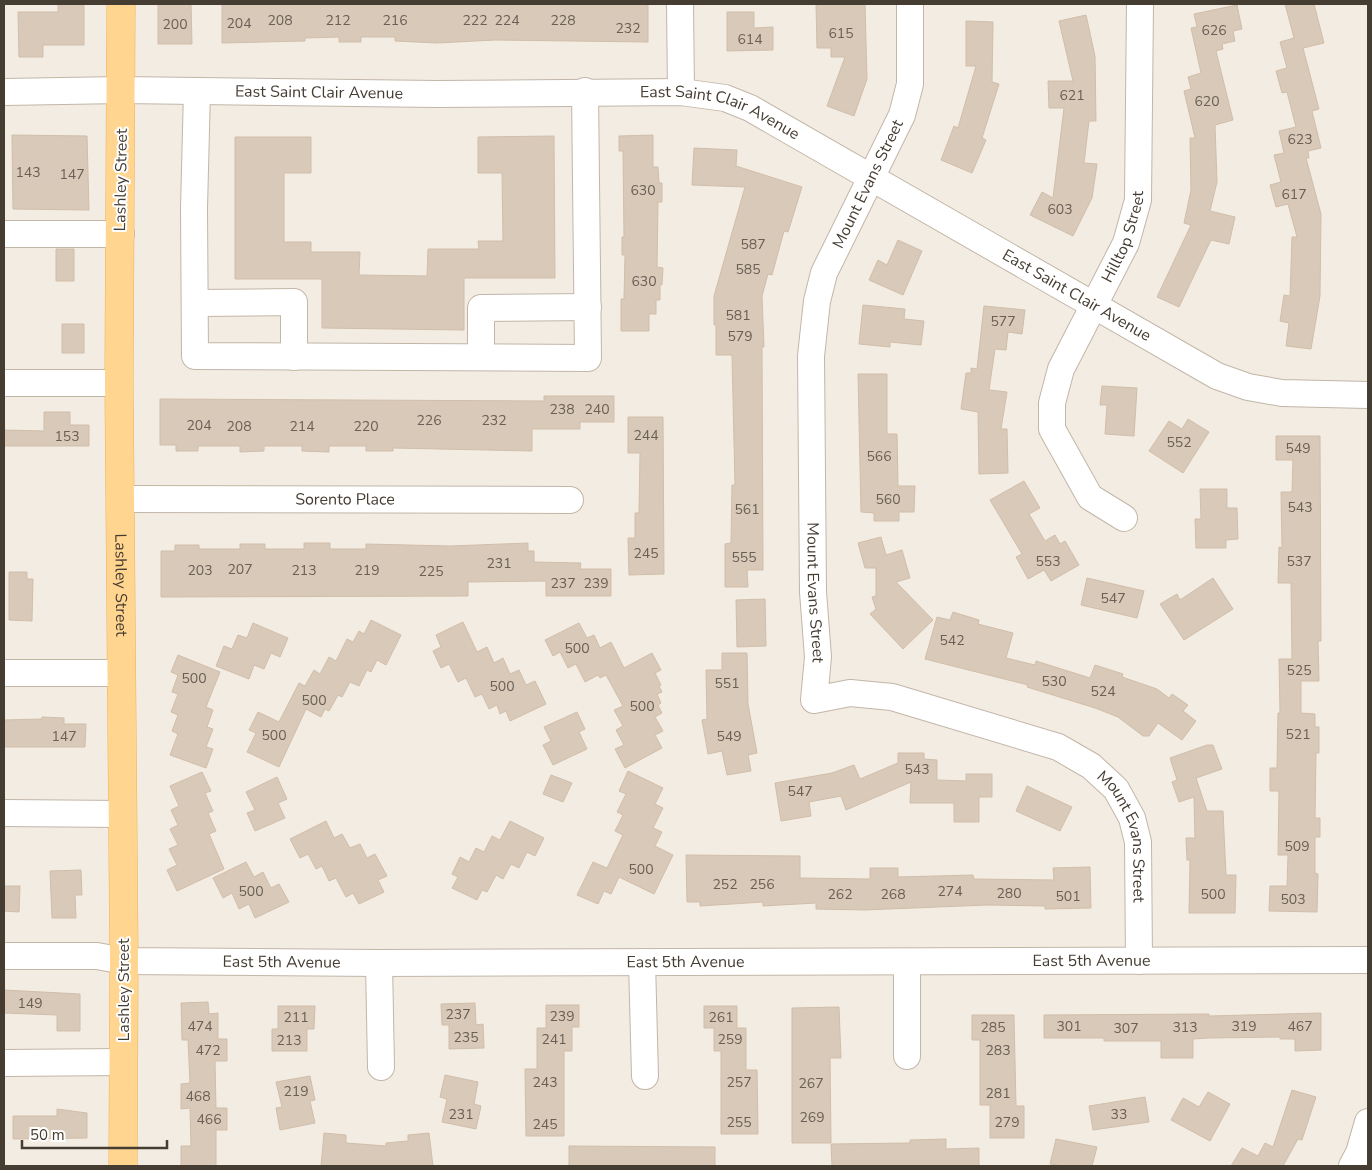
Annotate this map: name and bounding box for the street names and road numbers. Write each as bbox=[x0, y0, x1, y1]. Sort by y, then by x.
street label: East Saint Clair Avenue bbox=[235, 80, 403, 105]
street label: East Saint Clair Avenue bbox=[640, 81, 804, 145]
street label: Mount Evans Street bbox=[827, 116, 909, 252]
street label: Lashley Street bbox=[109, 128, 133, 232]
street label: Hilltop Street bbox=[1096, 191, 1150, 286]
street label: East Saint Clair Avenue bbox=[998, 244, 1155, 347]
street label: Sorento Place bbox=[295, 488, 395, 511]
street label: Mount Evans Street bbox=[801, 522, 829, 664]
street label: Lashley Street bbox=[109, 533, 132, 637]
street label: Mount Evans Street bbox=[1092, 766, 1150, 903]
street label: Lashley Street bbox=[113, 938, 135, 1042]
street label: East 5th Avenue bbox=[1033, 950, 1151, 972]
street label: East 5th Avenue bbox=[222, 951, 341, 974]
street label: East 5th Avenue bbox=[627, 951, 745, 973]

